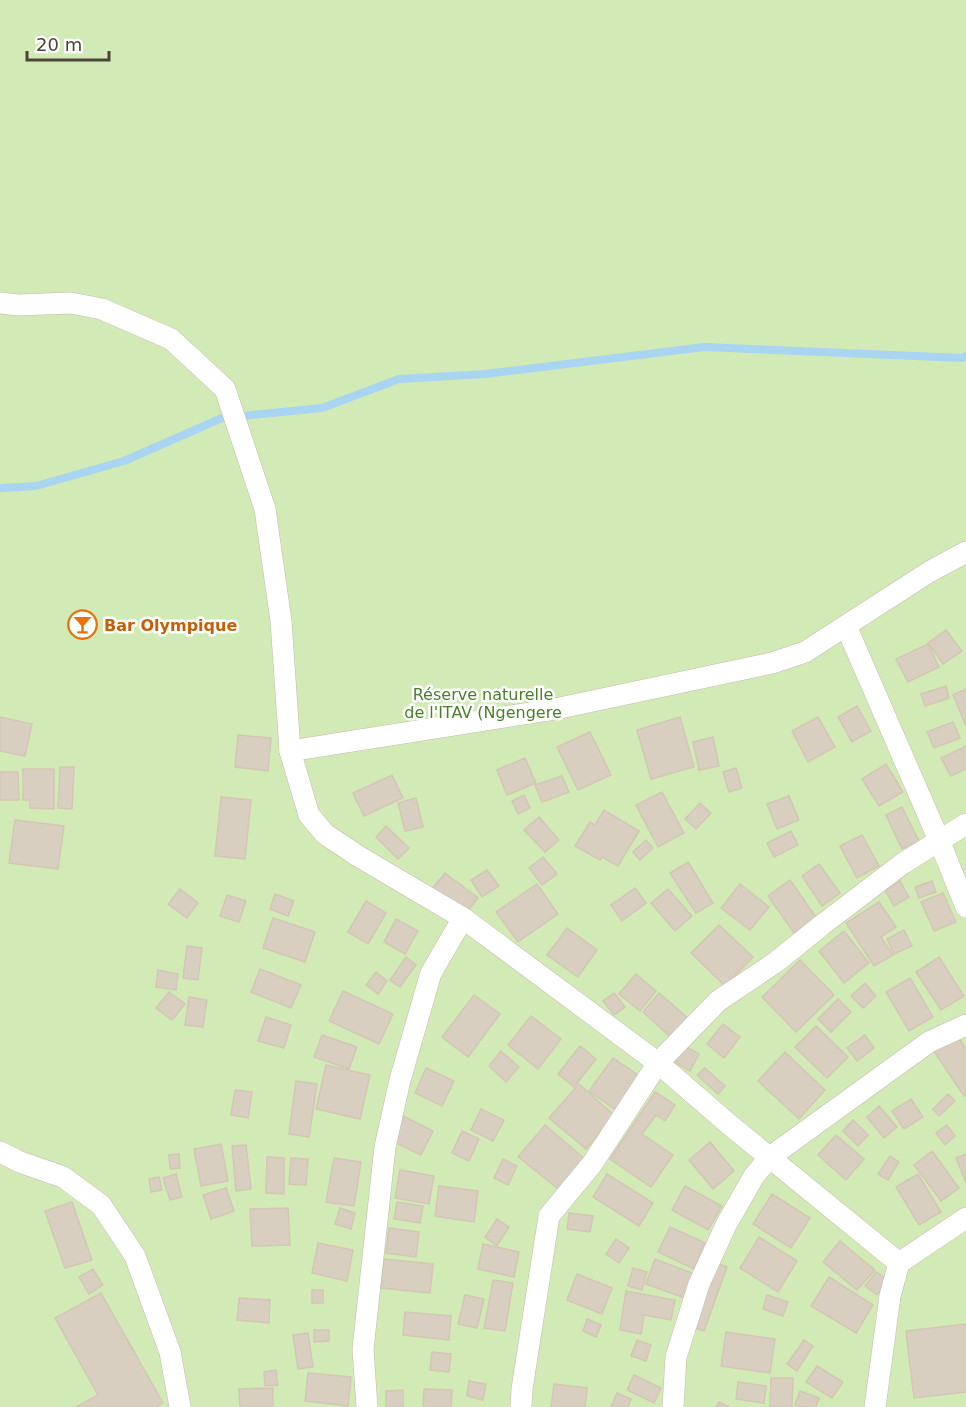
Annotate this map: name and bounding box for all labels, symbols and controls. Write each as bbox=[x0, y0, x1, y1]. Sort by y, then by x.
scale bar bbox=[27, 24, 110, 62]
text: 20 m bbox=[36, 34, 82, 55]
bar icon: Bar Olympique bbox=[67, 609, 99, 641]
place label: Bar Olympique bbox=[104, 616, 237, 635]
park label: Réserve naturelle de l'ITAV (Ngengere bbox=[404, 685, 562, 722]

